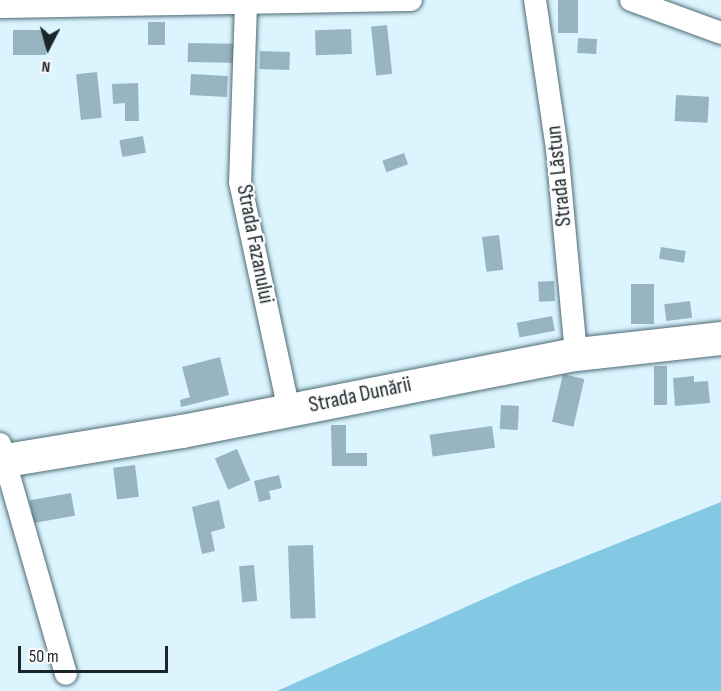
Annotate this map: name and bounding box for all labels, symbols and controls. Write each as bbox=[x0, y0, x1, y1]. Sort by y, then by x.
north arrow bbox=[18, 18, 78, 78]
text: N bbox=[41, 57, 51, 76]
street label: Strada Lăstun bbox=[541, 124, 577, 228]
street label: Strada Fazanului bbox=[231, 182, 279, 306]
street label: Strada Dunării bbox=[306, 371, 414, 419]
scale bar bbox=[21, 634, 171, 672]
text: 50 m bbox=[29, 646, 59, 667]

